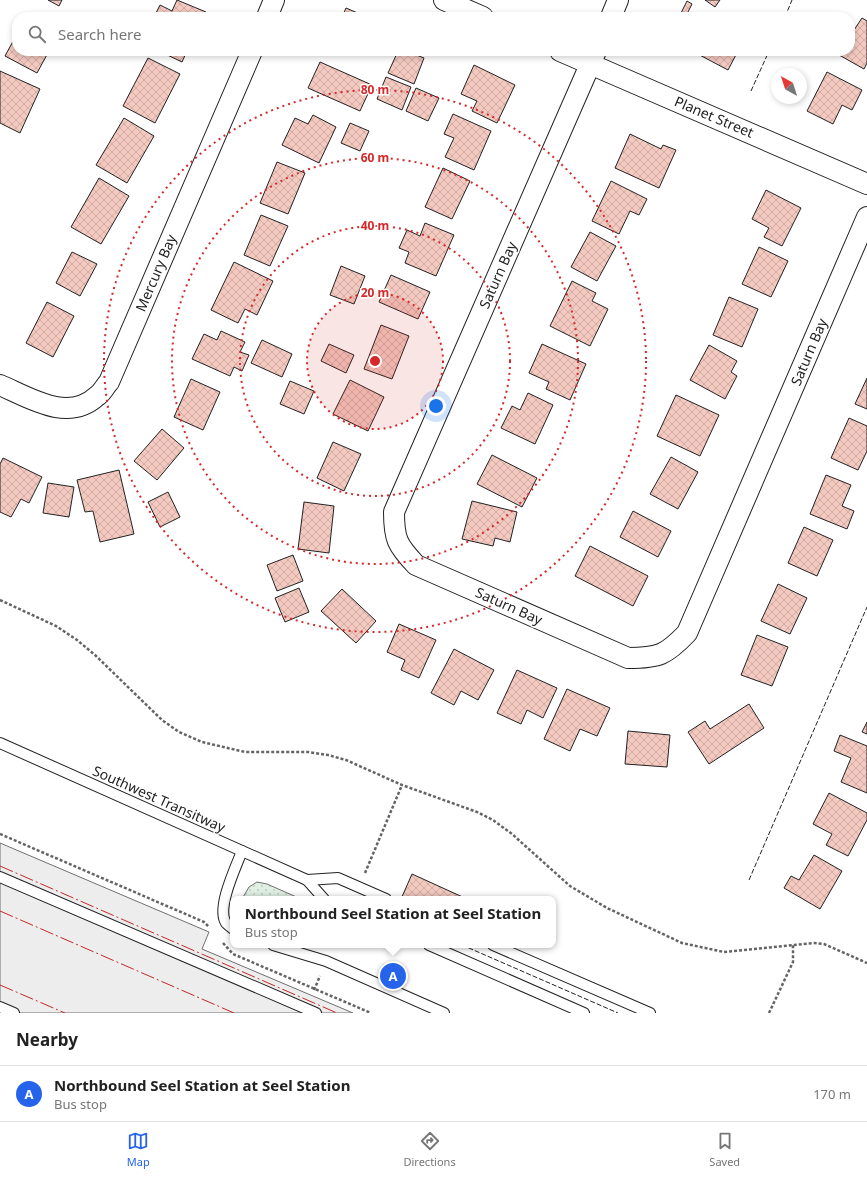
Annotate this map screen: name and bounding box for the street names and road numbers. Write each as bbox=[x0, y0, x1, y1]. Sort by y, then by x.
street label: Planet Street bbox=[672, 91, 757, 142]
street label: Mercury Bay bbox=[131, 231, 181, 314]
street label: Saturn Bay bbox=[474, 238, 521, 311]
street label: Saturn Bay bbox=[786, 314, 832, 388]
street label: Saturn Bay bbox=[473, 582, 546, 629]
street label: Southwest Transitway bbox=[90, 761, 229, 837]

